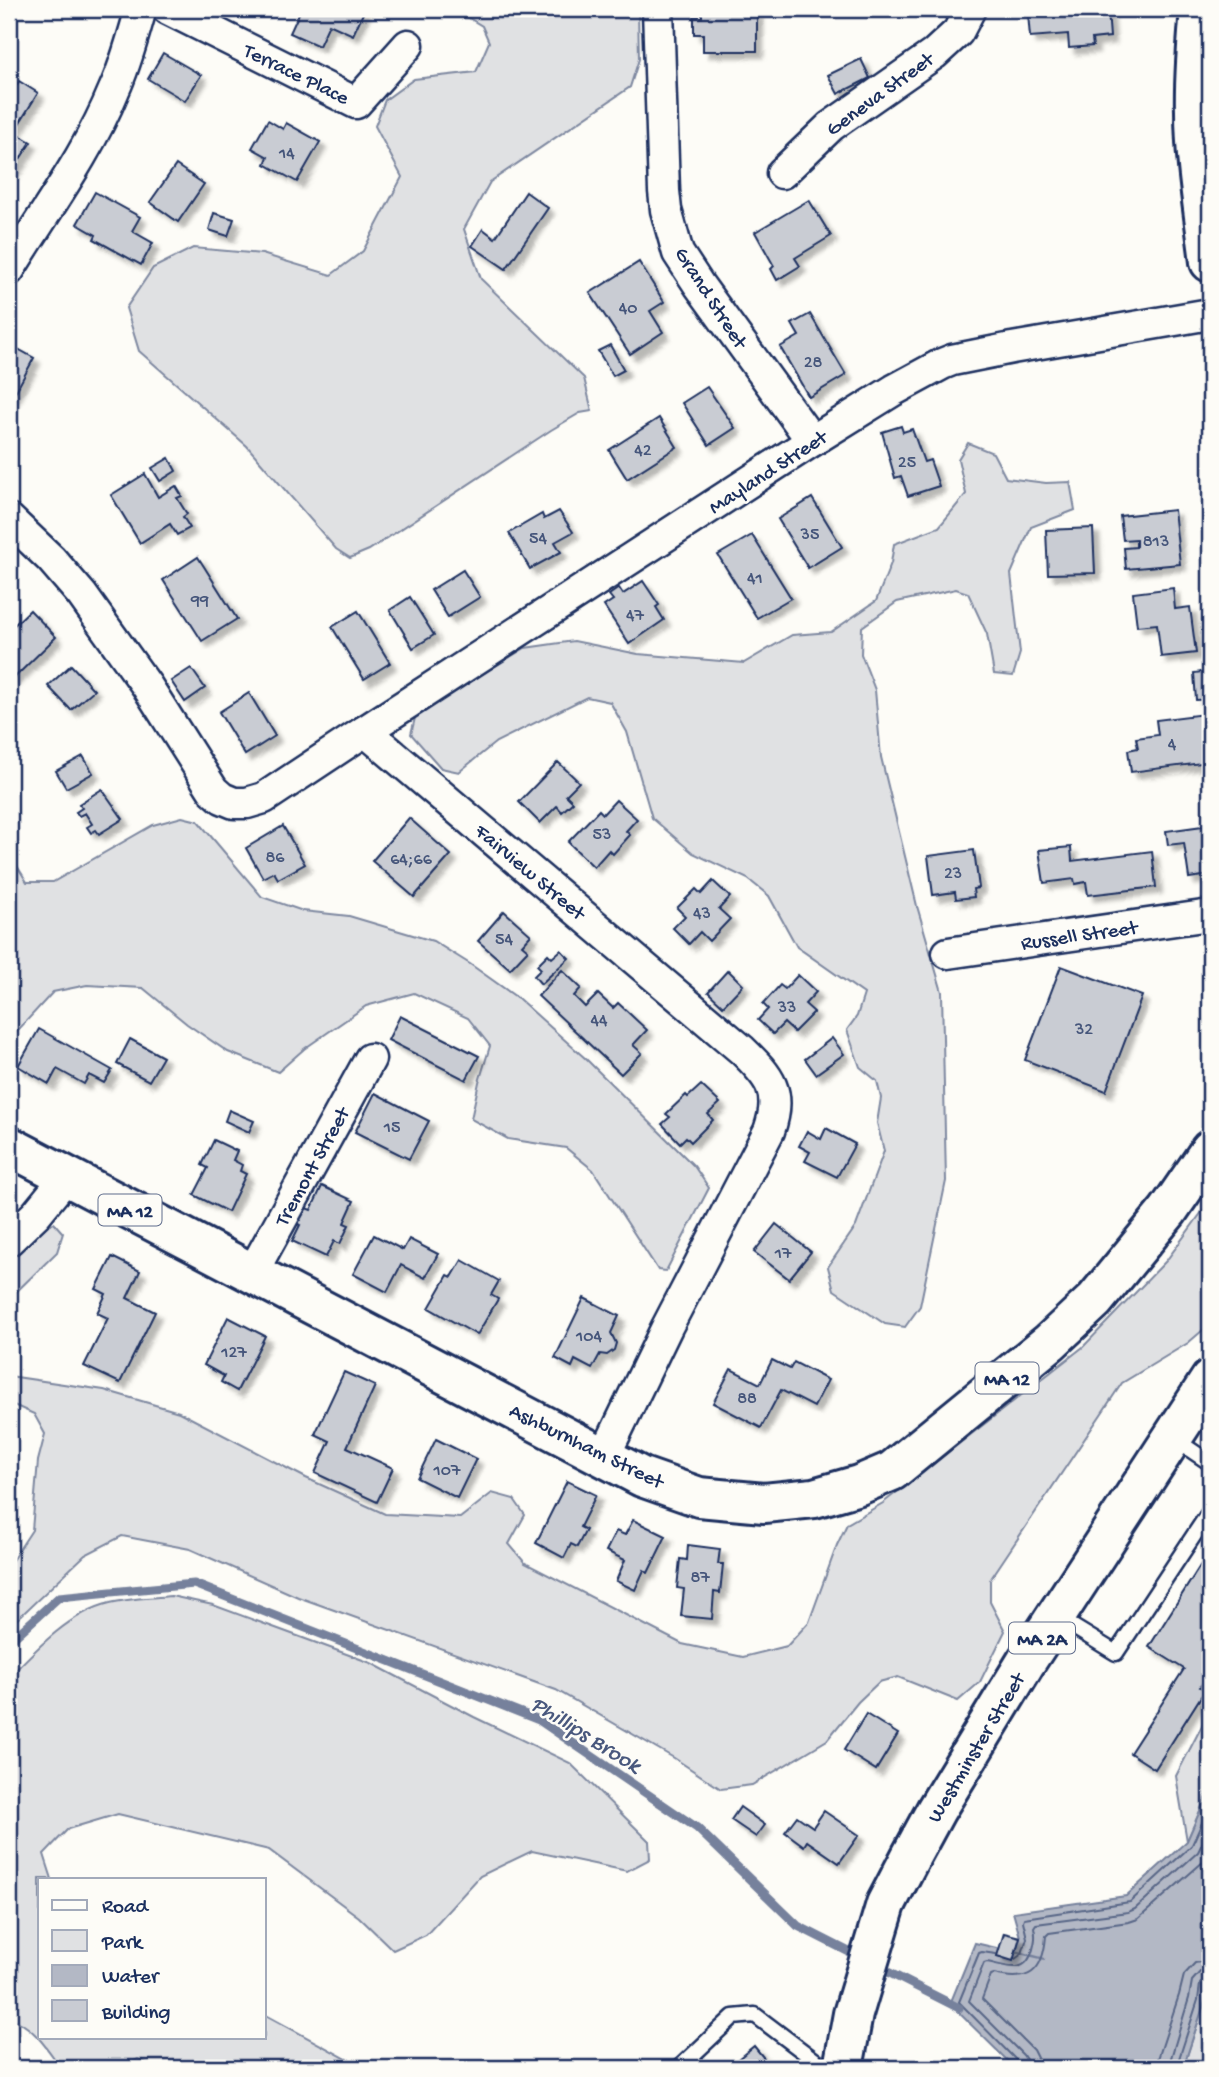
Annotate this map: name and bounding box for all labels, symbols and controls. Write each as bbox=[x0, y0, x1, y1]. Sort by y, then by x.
street label: Terrace Place bbox=[238, 39, 353, 113]
street label: Geneva Street bbox=[822, 47, 942, 143]
house number: 14 bbox=[278, 144, 295, 165]
street label: Grand Street bbox=[667, 244, 752, 356]
house number: 40 bbox=[619, 299, 637, 320]
house number: 28 bbox=[804, 353, 822, 374]
street label: Mayland Street bbox=[705, 425, 835, 521]
house number: 42 bbox=[634, 441, 652, 462]
house number: 25 bbox=[898, 453, 916, 474]
house number: 35 bbox=[800, 525, 819, 546]
house number: 54 bbox=[529, 529, 547, 550]
house number: 813 bbox=[1143, 532, 1169, 553]
house number: 41 bbox=[747, 569, 763, 590]
house number: 99 bbox=[190, 591, 209, 612]
house number: 47 bbox=[626, 606, 645, 627]
house number: 4 bbox=[1168, 735, 1177, 756]
street label: Fairview Street bbox=[468, 820, 591, 929]
house number: 53 bbox=[593, 825, 611, 846]
house number: 86 bbox=[266, 848, 285, 869]
house number: 64;66 bbox=[390, 850, 433, 871]
house number: 23 bbox=[944, 864, 962, 885]
house number: 43 bbox=[693, 904, 711, 925]
street label: Russell Street bbox=[1020, 917, 1142, 958]
house number: 54 bbox=[495, 930, 513, 951]
house number: 33 bbox=[777, 998, 796, 1019]
house number: 44 bbox=[590, 1011, 608, 1032]
house number: 32 bbox=[1074, 1020, 1093, 1041]
street label: Tremont Street bbox=[271, 1102, 358, 1232]
house number: 15 bbox=[383, 1118, 400, 1139]
road number: MA 12 bbox=[99, 1194, 162, 1226]
house number: 17 bbox=[774, 1244, 792, 1265]
house number: 104 bbox=[575, 1327, 602, 1348]
house number: 127 bbox=[220, 1343, 247, 1364]
road number: MA 12 bbox=[976, 1362, 1038, 1394]
house number: 88 bbox=[737, 1389, 757, 1410]
street label: Ashburnham Street bbox=[504, 1400, 669, 1497]
house number: 107 bbox=[433, 1461, 461, 1482]
house number: 87 bbox=[690, 1568, 710, 1589]
road number: MA 2A bbox=[1009, 1622, 1075, 1654]
street label: Westminster Street bbox=[924, 1667, 1034, 1828]
water label: Phillips Brook bbox=[525, 1692, 647, 1782]
legend bbox=[38, 1878, 266, 2038]
text: Road bbox=[102, 1896, 150, 1921]
text: Park bbox=[101, 1932, 145, 1957]
text: Water bbox=[102, 1966, 160, 1991]
text: Building bbox=[101, 2002, 171, 2027]

